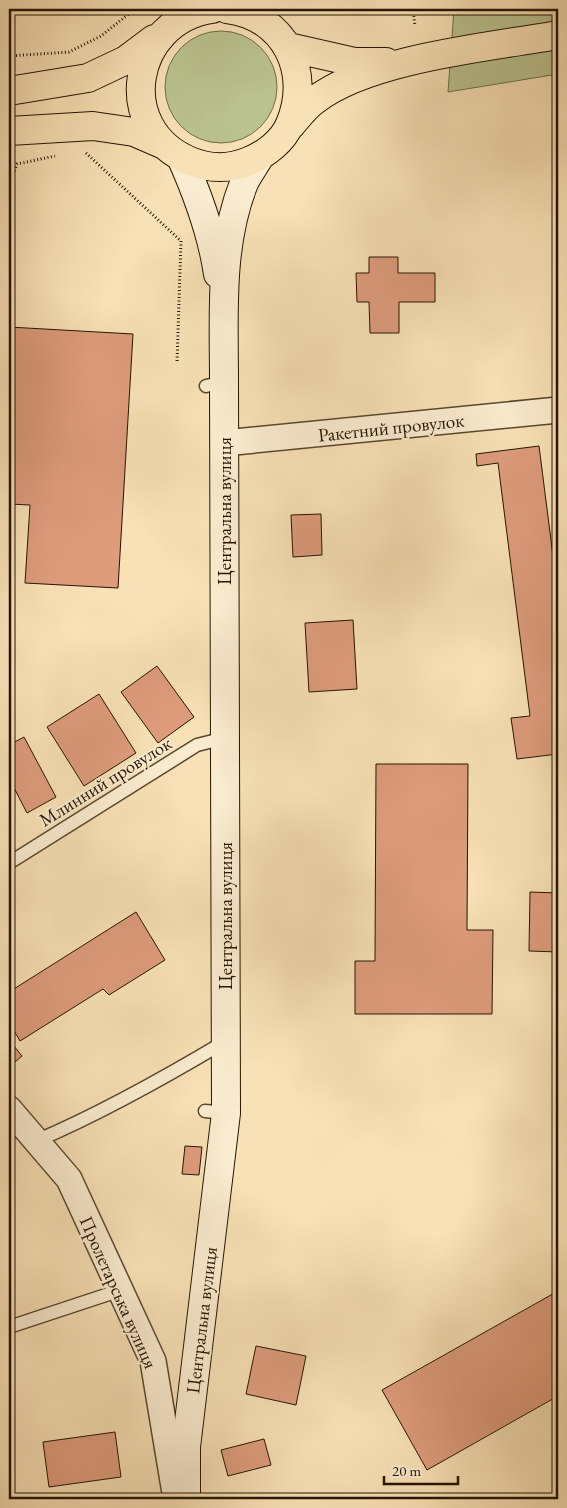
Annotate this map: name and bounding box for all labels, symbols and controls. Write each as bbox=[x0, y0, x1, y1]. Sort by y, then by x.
street label: Ракетний провулок bbox=[317, 407, 465, 448]
street label: Центральна вулиця bbox=[212, 437, 237, 585]
street label: Млинний провулок bbox=[34, 731, 176, 832]
street label: Центральна вулиця bbox=[213, 842, 238, 990]
street label: Пролетарська вулиця bbox=[74, 1212, 164, 1373]
street label: Центральна вулиця bbox=[180, 1245, 223, 1395]
scale bar bbox=[384, 1453, 458, 1485]
text: 20 m bbox=[392, 1461, 421, 1480]

